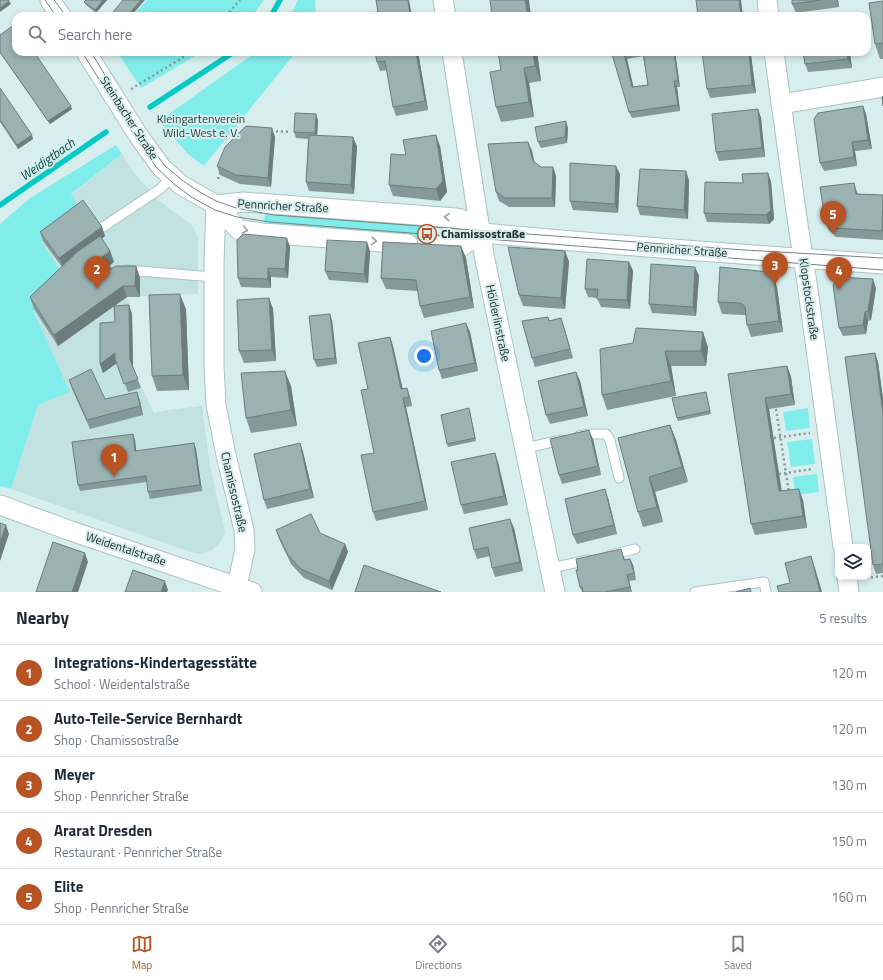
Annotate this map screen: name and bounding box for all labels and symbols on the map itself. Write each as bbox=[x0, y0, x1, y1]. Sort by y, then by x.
street label: Steinbacher Straße bbox=[95, 72, 164, 163]
park label: Kleingartenverein Wild-West e. V. bbox=[157, 109, 245, 142]
water label: Weidigtbach bbox=[15, 132, 79, 185]
street label: Pennricher Straße bbox=[237, 194, 329, 217]
pin: 5 bbox=[820, 201, 846, 234]
one-way arrow bbox=[444, 213, 450, 222]
bus stop icon: Chamissostraße bbox=[416, 223, 438, 245]
place label: Chamissostraße bbox=[441, 224, 525, 243]
one-way arrow bbox=[242, 226, 248, 234]
one-way arrow bbox=[371, 237, 377, 246]
street label: Pennricher Straße bbox=[636, 237, 728, 262]
pin: 3 bbox=[762, 252, 788, 285]
pin: 2 bbox=[84, 256, 110, 289]
street label: Klopstockstraße bbox=[794, 257, 825, 341]
pin: 4 bbox=[826, 257, 852, 290]
street label: Hölderlinstraße bbox=[481, 283, 516, 363]
your location bbox=[414, 346, 434, 366]
pin: 1 bbox=[101, 444, 127, 477]
street label: Chamissostraße bbox=[216, 450, 253, 534]
street label: Weidentalstraße bbox=[83, 527, 169, 571]

